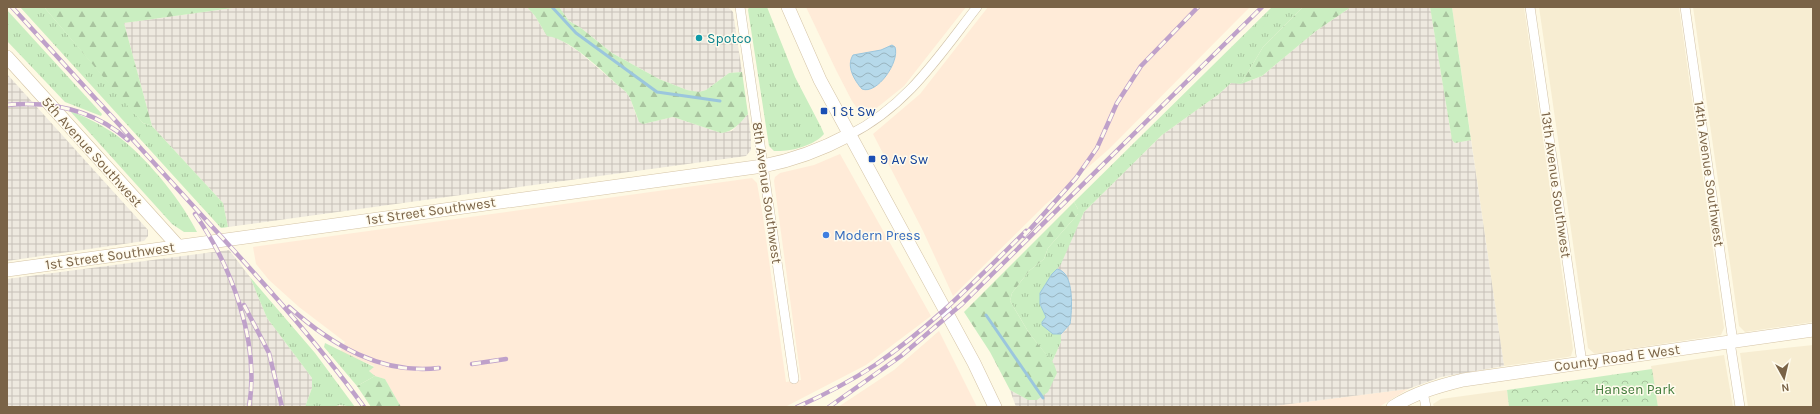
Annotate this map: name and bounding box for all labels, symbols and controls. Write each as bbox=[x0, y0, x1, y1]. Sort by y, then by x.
place label: Spotco bbox=[707, 30, 751, 47]
marker: Spotco bbox=[694, 33, 704, 43]
street label: 5th Avenue Southwest bbox=[38, 93, 146, 211]
street label: 14th Avenue Southwest bbox=[1690, 100, 1728, 248]
place label: 1 St Sw bbox=[832, 103, 876, 120]
marker: 1 St Sw bbox=[819, 106, 829, 116]
street label: 13th Avenue Southwest bbox=[1537, 111, 1575, 259]
street label: 8th Avenue Southwest bbox=[749, 121, 785, 265]
place label: 9 Av Sw bbox=[880, 151, 928, 168]
marker: 9 Av Sw bbox=[867, 154, 877, 164]
street label: 1st Street Southwest bbox=[365, 193, 497, 229]
place label: Modern Press bbox=[834, 227, 921, 244]
marker: Modern Press bbox=[821, 230, 831, 240]
street label: 1st Street Southwest bbox=[44, 238, 176, 274]
street label: County Road E West bbox=[1553, 341, 1681, 375]
north arrow bbox=[1764, 358, 1804, 398]
text: N bbox=[1781, 380, 1790, 394]
park label: Hansen Park bbox=[1595, 381, 1675, 398]

